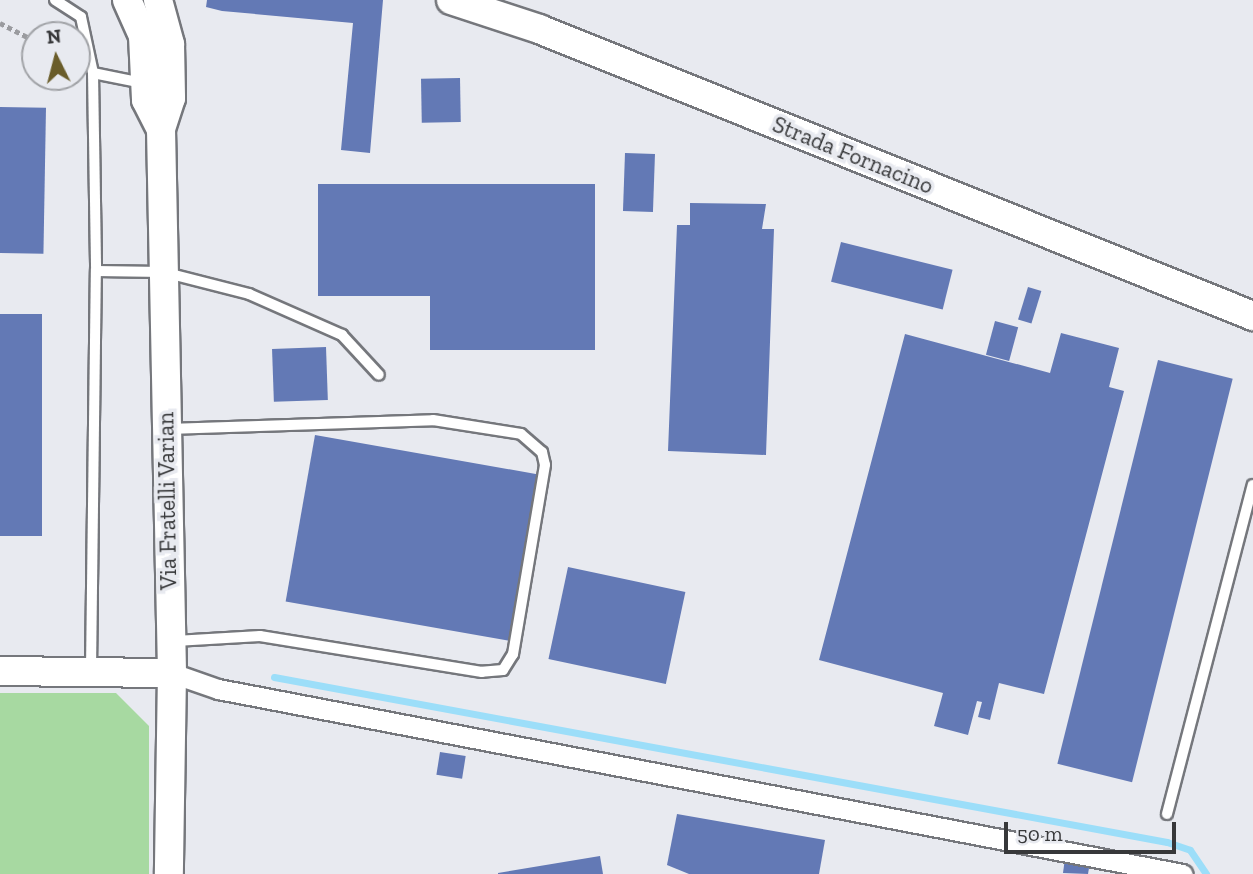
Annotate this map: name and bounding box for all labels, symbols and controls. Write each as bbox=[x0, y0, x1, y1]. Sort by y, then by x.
north arrow bbox=[21, 21, 91, 91]
text: N bbox=[46, 24, 62, 49]
street label: Strada Fornacino bbox=[769, 110, 937, 200]
street label: Via Fratelli Varian bbox=[152, 411, 182, 591]
scale bar bbox=[1008, 808, 1180, 852]
text: 50 m bbox=[1017, 821, 1063, 846]

